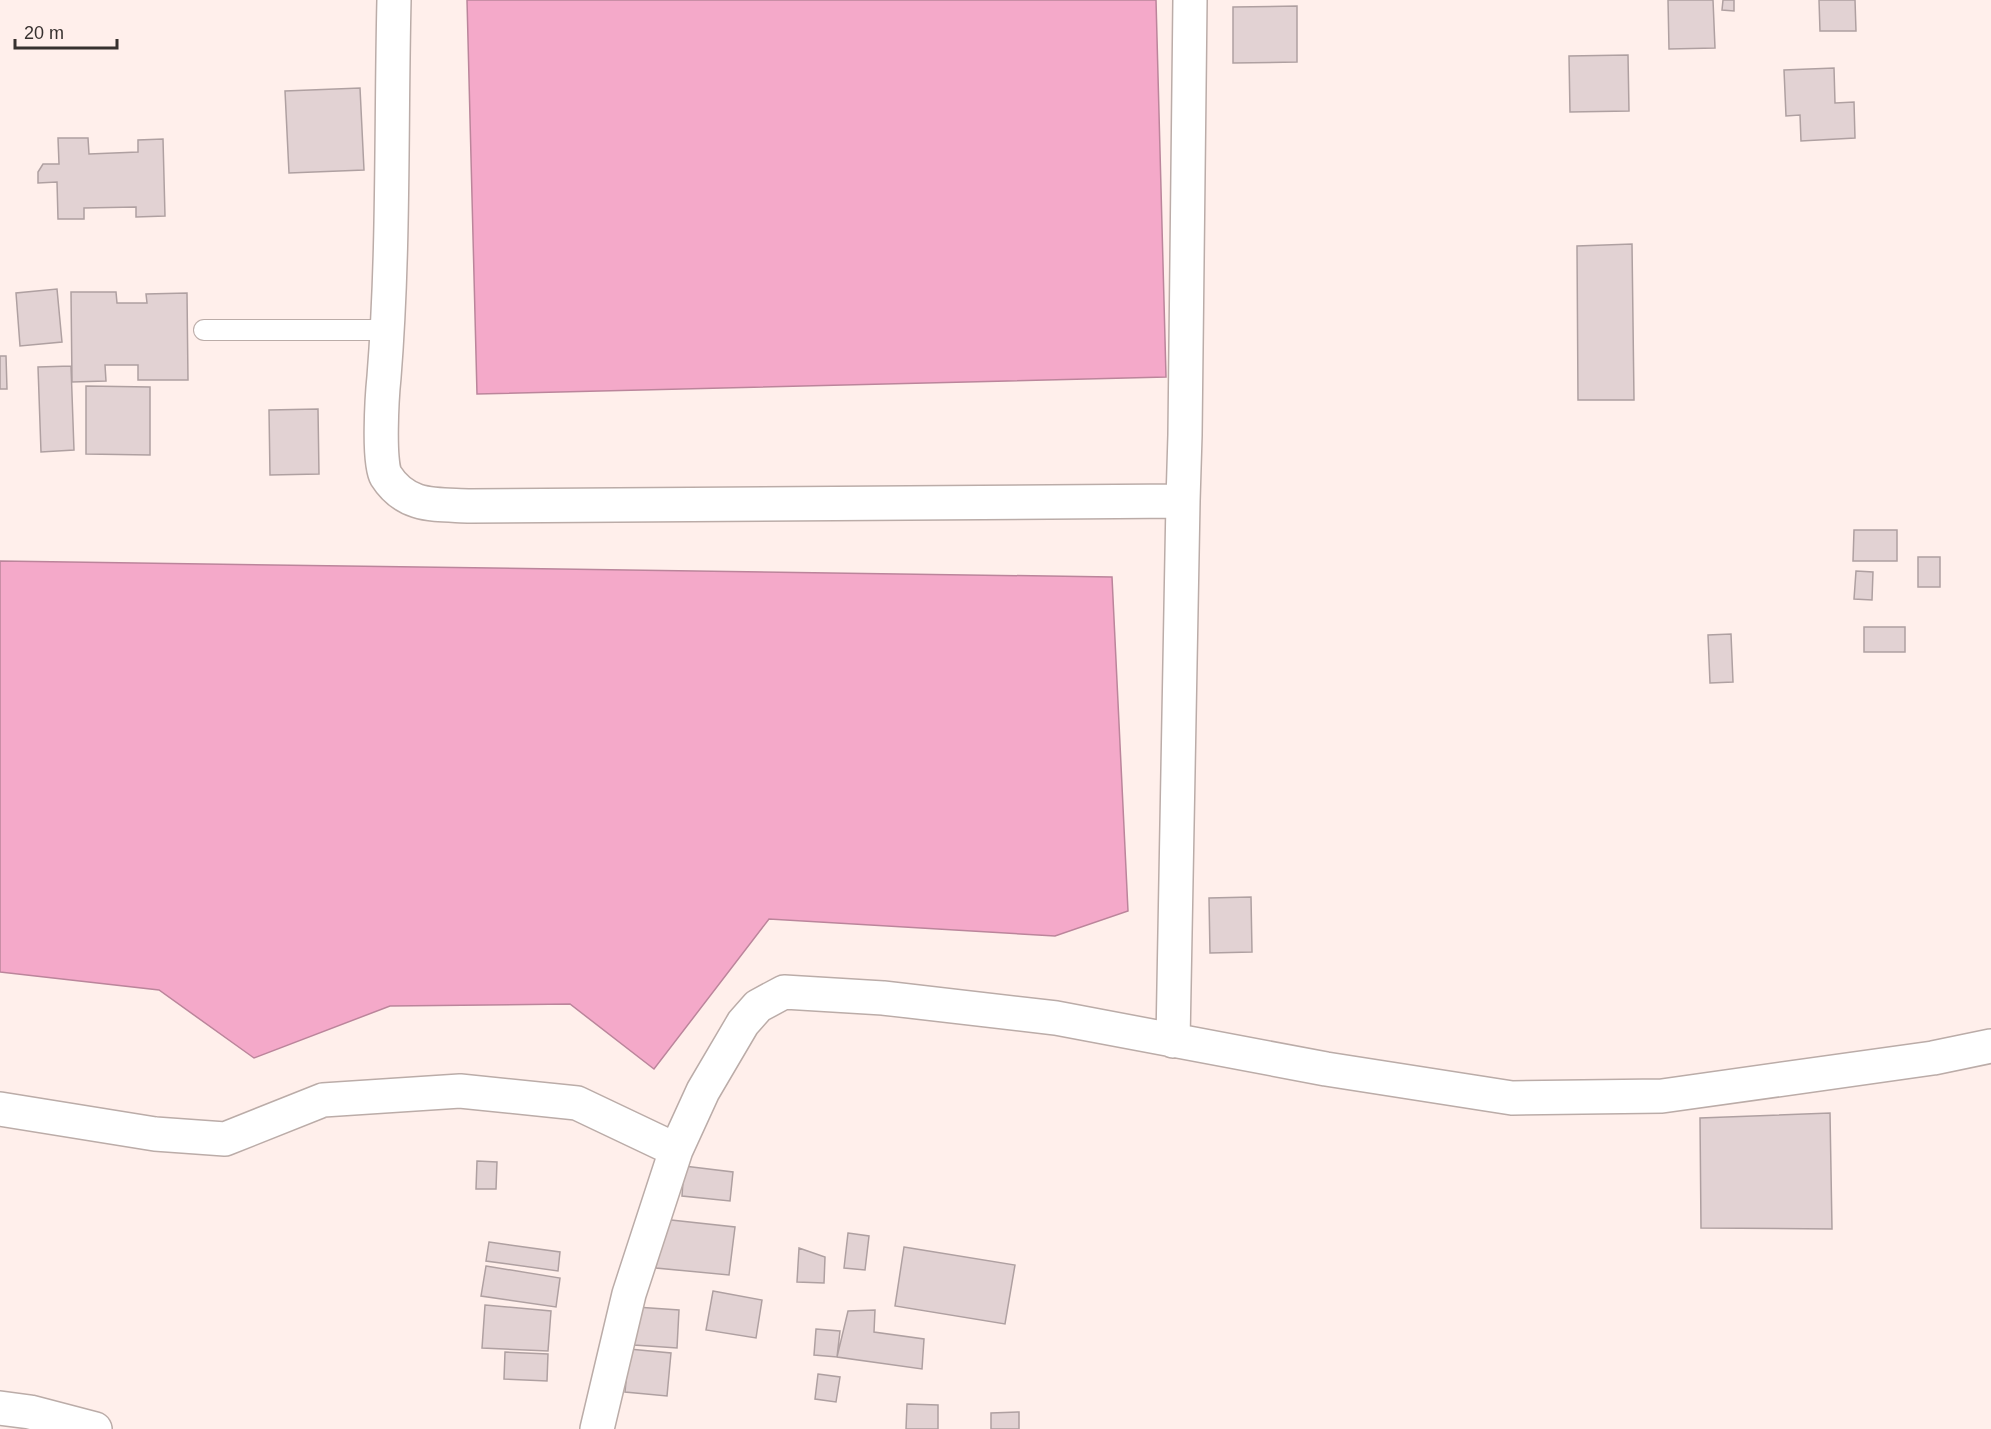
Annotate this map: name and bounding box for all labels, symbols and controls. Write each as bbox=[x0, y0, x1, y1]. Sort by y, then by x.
scale bar bbox=[15, 12, 117, 50]
text: 20 m bbox=[24, 23, 64, 43]

